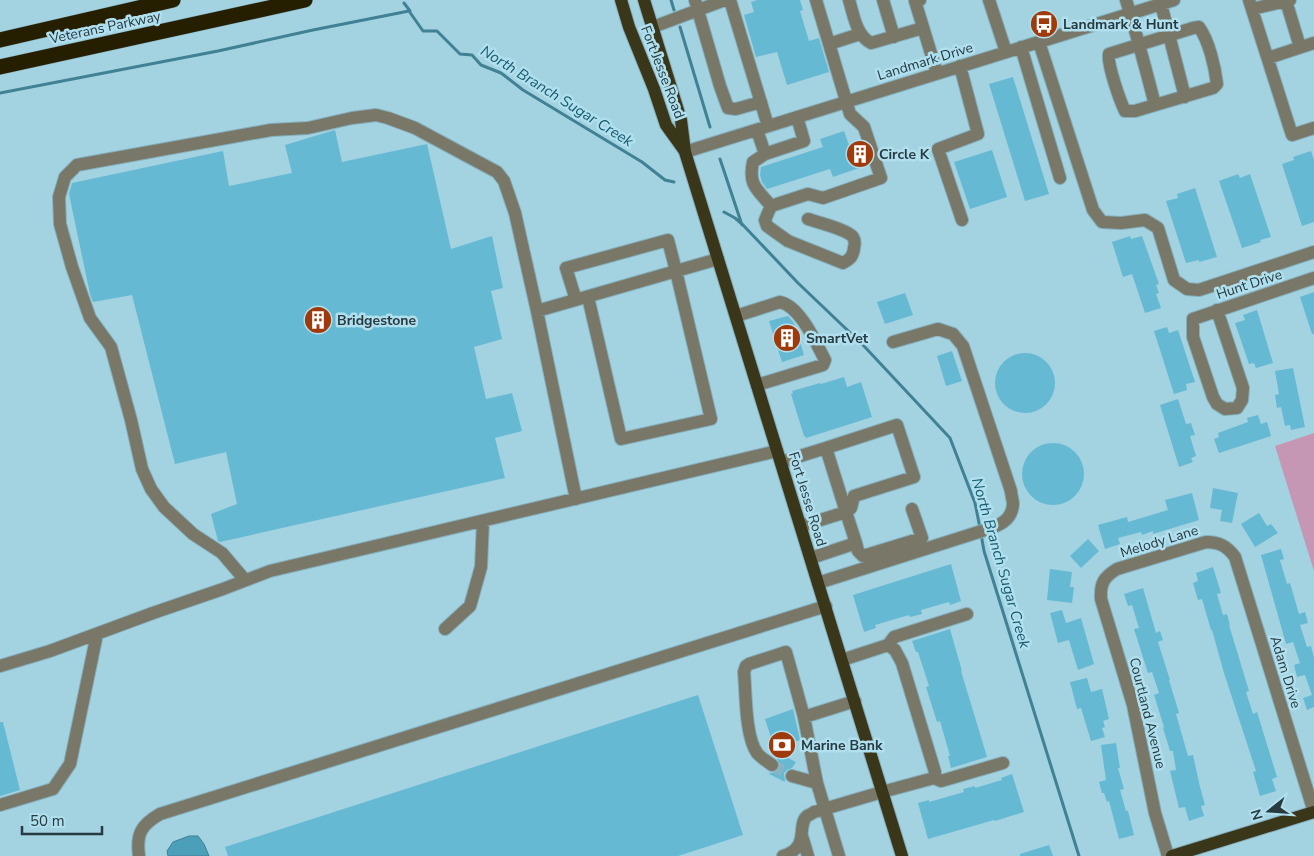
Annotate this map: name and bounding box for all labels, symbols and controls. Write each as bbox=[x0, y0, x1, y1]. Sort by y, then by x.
street label: Veterans Parkway bbox=[47, 6, 163, 49]
bus stop icon: Landmark & Hunt bbox=[1029, 9, 1059, 39]
place label: Landmark & Hunt bbox=[1063, 15, 1179, 34]
street label: Fort Jesse Road bbox=[636, 23, 689, 121]
street label: Landmark Drive bbox=[875, 38, 975, 85]
water label: North Branch Sugar Creek bbox=[477, 41, 638, 152]
building icon: Circle K bbox=[845, 139, 875, 169]
place label: Circle K bbox=[879, 145, 930, 164]
street label: Hunt Drive bbox=[1214, 265, 1285, 304]
building icon: Bridgestone bbox=[303, 305, 333, 335]
place label: Bridgestone bbox=[337, 311, 416, 330]
building icon: SmartVet bbox=[772, 323, 802, 353]
place label: SmartVet bbox=[806, 329, 869, 348]
street label: Fort Jesse Road bbox=[784, 449, 831, 549]
water label: North Branch Sugar Creek bbox=[967, 475, 1035, 651]
street label: Melody Lane bbox=[1118, 521, 1200, 562]
street label: Adam Drive bbox=[1266, 634, 1305, 711]
street label: Courtland Avenue bbox=[1125, 656, 1170, 771]
bank icon: Marine Bank bbox=[767, 730, 797, 760]
place label: Marine Bank bbox=[801, 736, 883, 755]
north arrow bbox=[1244, 786, 1294, 836]
scale bar bbox=[22, 804, 102, 836]
text: N bbox=[1246, 807, 1268, 822]
text: 50 m bbox=[30, 811, 65, 831]

